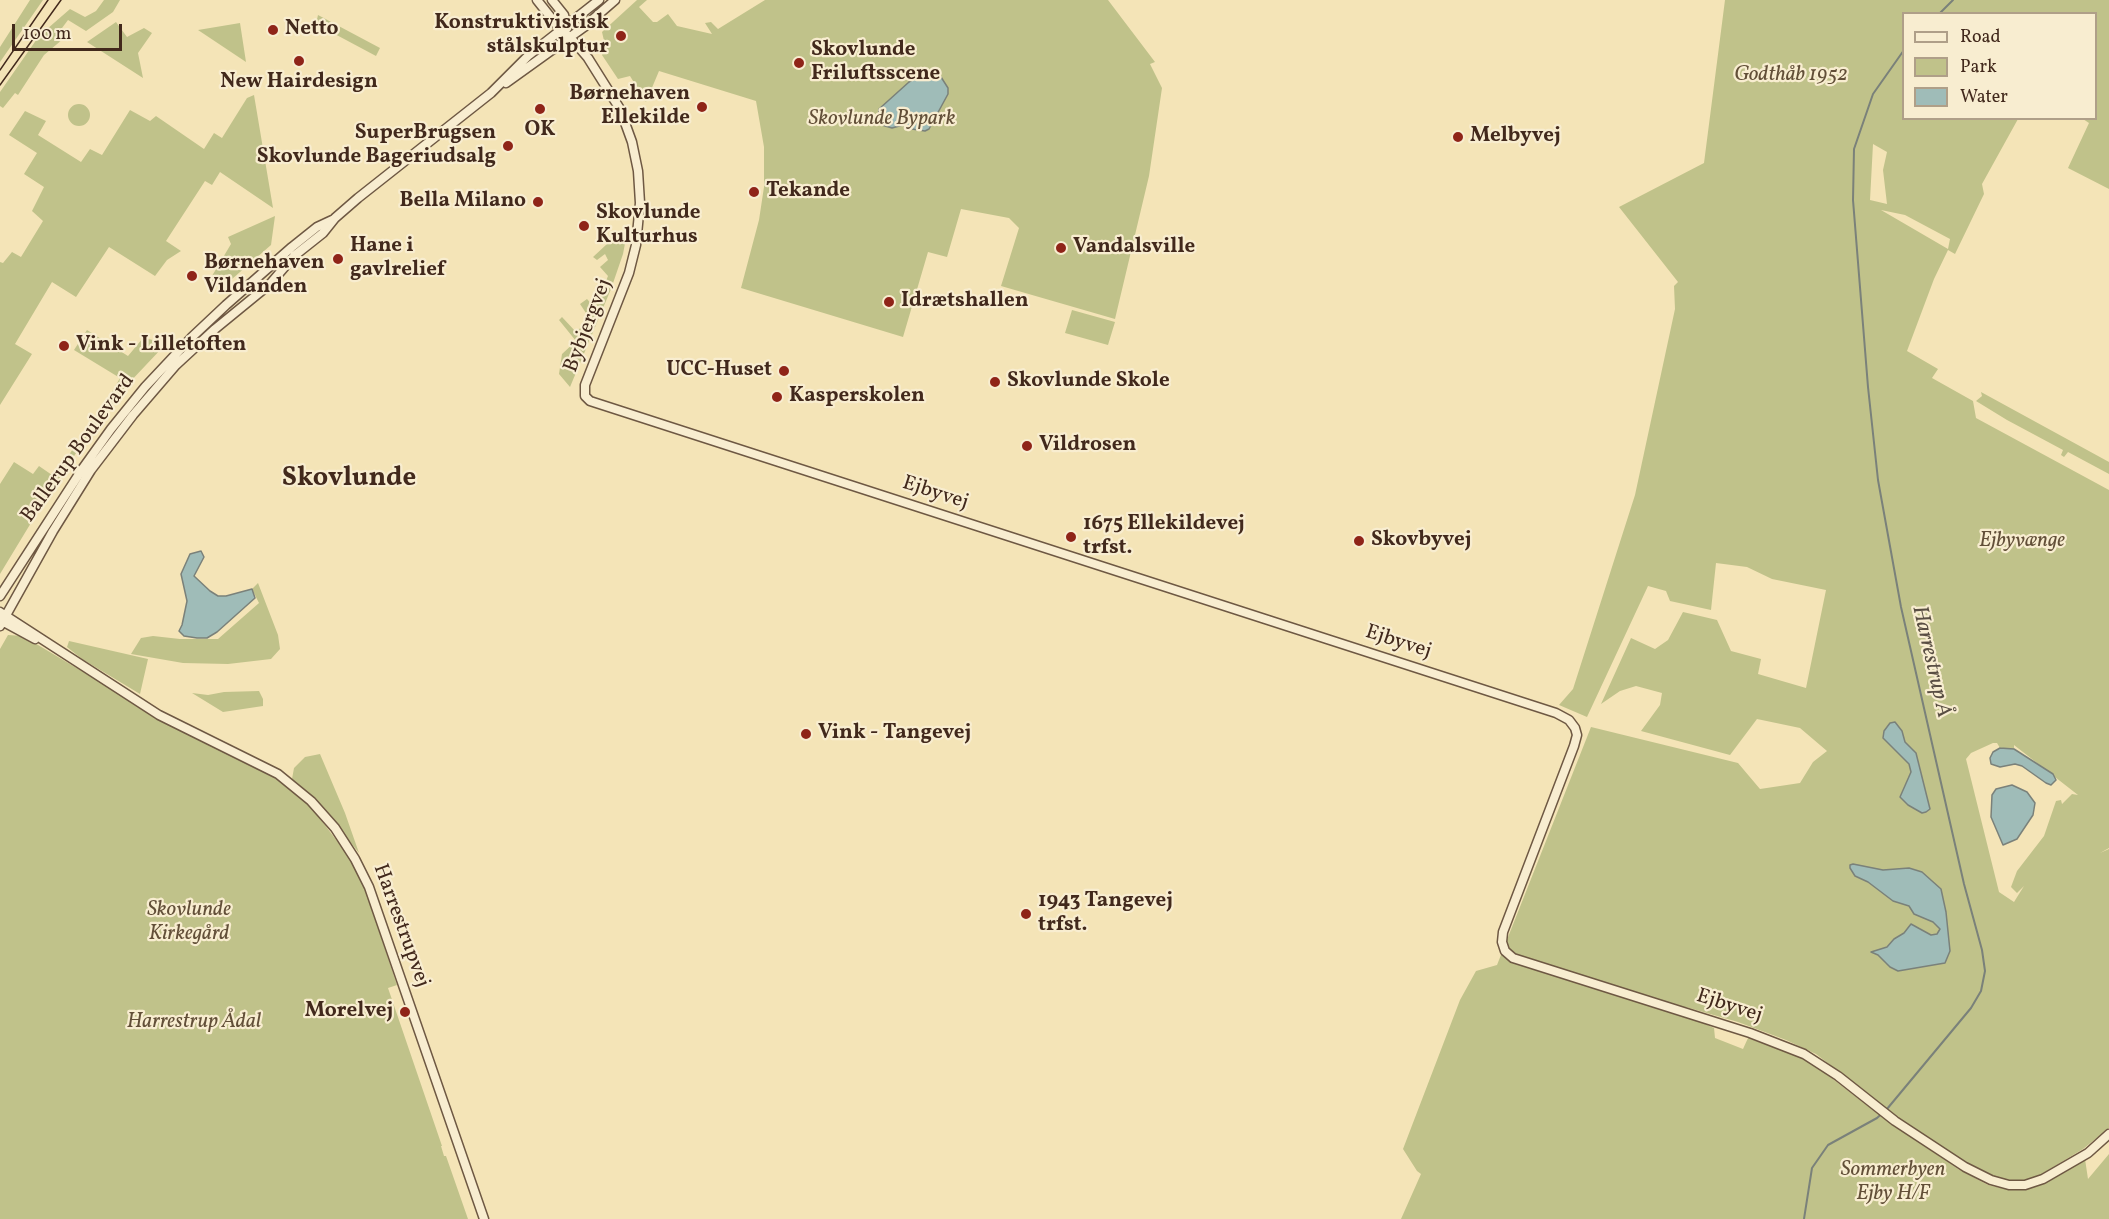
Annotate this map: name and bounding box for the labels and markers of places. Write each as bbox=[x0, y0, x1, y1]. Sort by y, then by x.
place label: Konstruktivistisk stålskulptur bbox=[434, 11, 609, 61]
place label: Netto bbox=[285, 17, 339, 43]
marker: Netto bbox=[266, 23, 280, 37]
marker: Konstruktivistisk stålskulptur bbox=[614, 29, 628, 43]
place label: Skovlunde Friluftsscene bbox=[811, 38, 940, 88]
marker: New Hairdesign bbox=[292, 54, 306, 68]
marker: Skovlunde Friluftsscene bbox=[792, 56, 806, 70]
place label: New Hairdesign bbox=[220, 70, 378, 96]
place label: Børnehaven Ellekilde bbox=[569, 82, 690, 132]
marker: Børnehaven Ellekilde bbox=[695, 100, 709, 114]
marker: OK bbox=[533, 102, 547, 116]
place label: OK bbox=[525, 118, 555, 144]
place label: SuperBrugsen Skovlunde Bageriudsalg bbox=[257, 121, 496, 171]
place label: Melbyvej bbox=[1470, 124, 1560, 150]
marker: Melbyvej bbox=[1451, 130, 1465, 144]
marker: SuperBrugsen Skovlunde Bageriudsalg bbox=[501, 139, 515, 153]
place label: Tekande bbox=[766, 179, 850, 205]
marker: Tekande bbox=[747, 185, 761, 199]
place label: Bella Milano bbox=[399, 189, 526, 215]
marker: Bella Milano bbox=[531, 195, 545, 209]
place label: Skovlunde Kulturhus bbox=[596, 201, 700, 251]
marker: Skovlunde Kulturhus bbox=[577, 219, 591, 233]
place label: Hane i gavlrelief bbox=[350, 234, 445, 284]
place label: Vandalsville bbox=[1073, 235, 1195, 261]
marker: Vandalsville bbox=[1054, 241, 1068, 255]
place label: Børnehaven Vildanden bbox=[204, 251, 325, 301]
marker: Hane i gavlrelief bbox=[331, 252, 345, 266]
marker: Børnehaven Vildanden bbox=[185, 269, 199, 283]
place label: Idrætshallen bbox=[901, 289, 1029, 315]
marker: Idrætshallen bbox=[882, 295, 896, 309]
place label: Vink - Lilletoften bbox=[76, 333, 246, 359]
marker: Vink - Lilletoften bbox=[57, 339, 71, 353]
place label: UCC-Huset bbox=[666, 358, 772, 384]
marker: UCC-Huset bbox=[777, 364, 791, 378]
place label: Skovlunde Skole bbox=[1007, 369, 1170, 395]
marker: Skovlunde Skole bbox=[988, 375, 1002, 389]
place label: Kasperskolen bbox=[789, 384, 925, 410]
marker: Kasperskolen bbox=[770, 390, 784, 404]
place label: Vildrosen bbox=[1039, 433, 1136, 459]
marker: Vildrosen bbox=[1020, 439, 1034, 453]
place label: 1675 Ellekildevej trfst. bbox=[1083, 512, 1245, 562]
place label: Skovbyvej bbox=[1371, 528, 1471, 554]
marker: 1675 Ellekildevej trfst. bbox=[1064, 530, 1078, 544]
marker: Skovbyvej bbox=[1352, 534, 1366, 548]
place label: Vink - Tangevej bbox=[818, 721, 971, 747]
marker: Vink - Tangevej bbox=[799, 727, 813, 741]
place label: 1943 Tangevej trfst. bbox=[1038, 889, 1173, 939]
marker: 1943 Tangevej trfst. bbox=[1019, 907, 1033, 921]
place label: Morelvej bbox=[305, 999, 393, 1025]
marker: Morelvej bbox=[398, 1005, 412, 1019]

